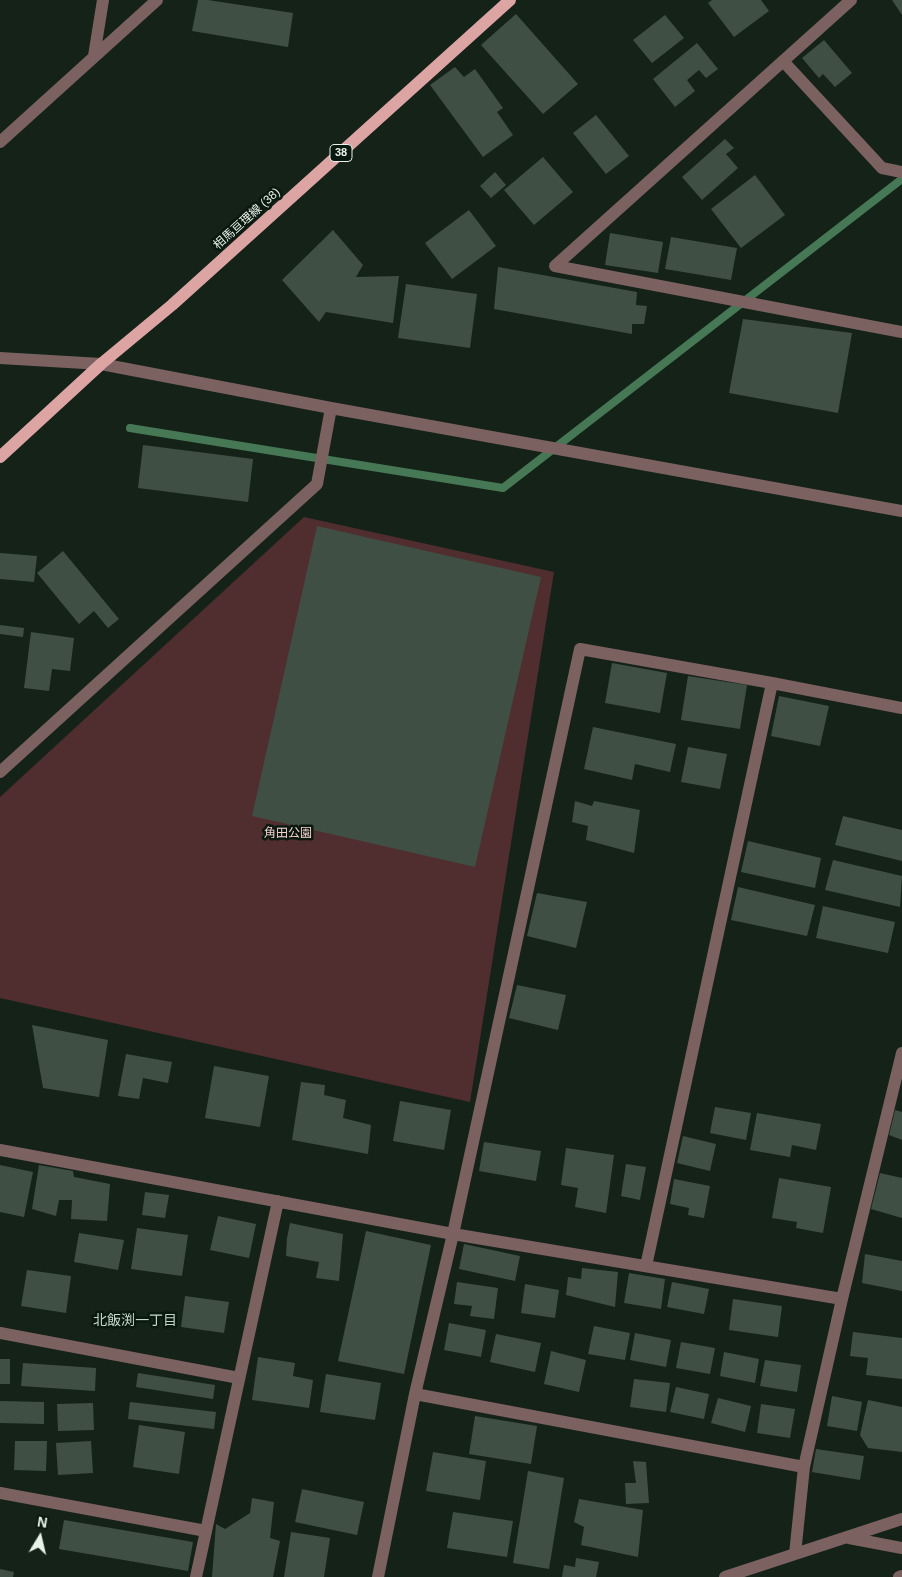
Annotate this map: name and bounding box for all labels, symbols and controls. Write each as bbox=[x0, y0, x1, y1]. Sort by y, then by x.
road number: 38 bbox=[330, 144, 352, 162]
street label: 相馬亘理線 (38) bbox=[211, 185, 283, 253]
park label: 角田公園 bbox=[264, 827, 312, 841]
district label: 北飯渕一丁目 bbox=[93, 1313, 177, 1329]
north arrow bbox=[15, 1512, 65, 1562]
text: N bbox=[36, 1513, 49, 1531]

